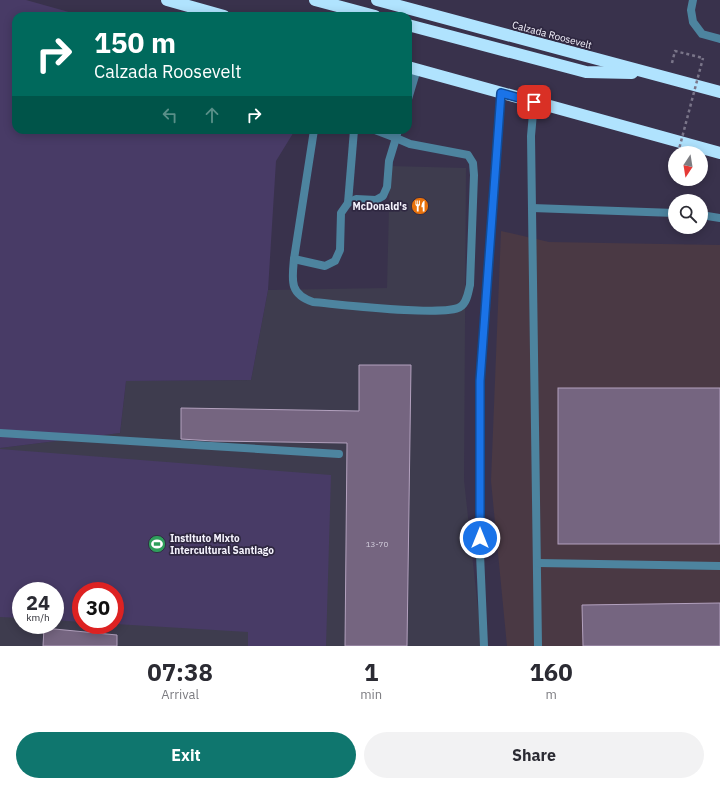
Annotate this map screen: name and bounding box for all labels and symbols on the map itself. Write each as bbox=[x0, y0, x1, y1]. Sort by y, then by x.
street label: Calzada Roosevelt bbox=[511, 18, 594, 52]
pin bbox=[517, 85, 551, 119]
north arrow bbox=[668, 146, 708, 186]
restaurant icon: McDonald's bbox=[410, 196, 430, 216]
place label: McDonald's bbox=[353, 200, 407, 213]
position arrow bbox=[459, 517, 501, 559]
place label: Instituto Mixto Intercultural Santiago bbox=[170, 532, 274, 557]
sports icon: Instituto Mixto Intercultural Santiago bbox=[147, 534, 167, 554]
house number: 13-70 bbox=[366, 539, 388, 549]
speed limit sign: 30 bbox=[72, 582, 124, 634]

